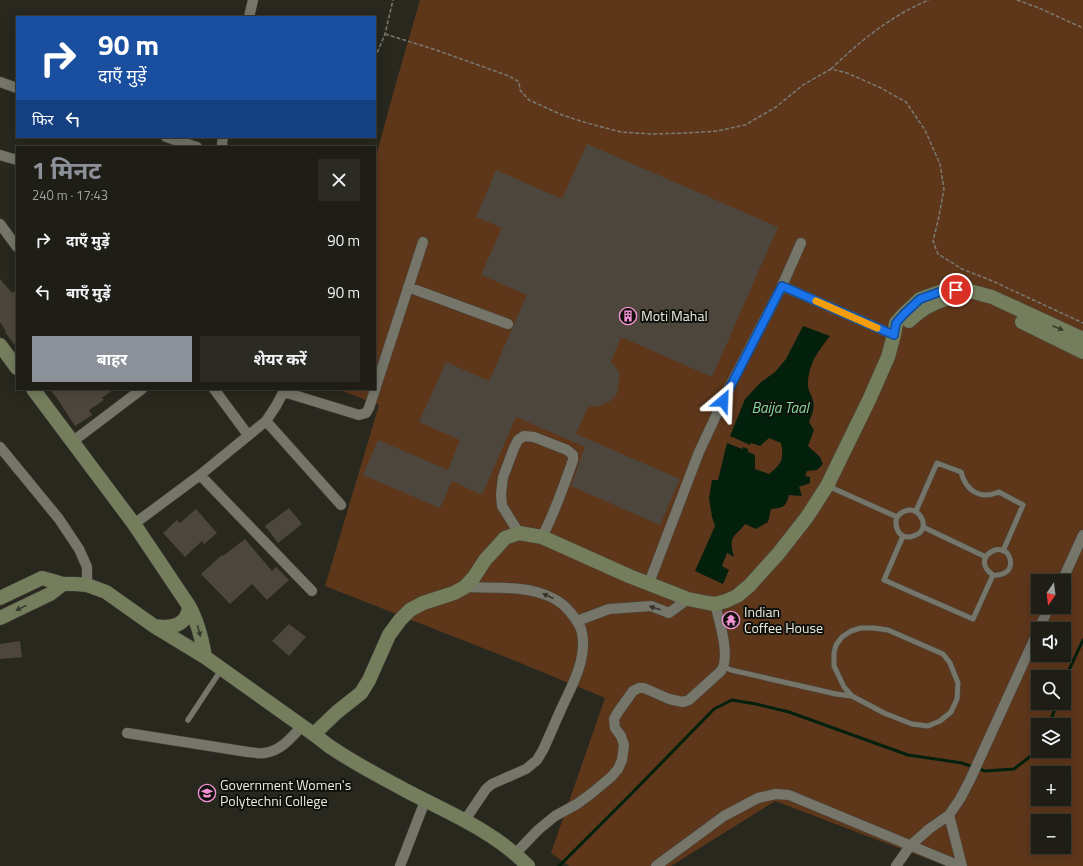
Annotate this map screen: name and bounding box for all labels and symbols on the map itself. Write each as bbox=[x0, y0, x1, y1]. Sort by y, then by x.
pin bbox=[939, 273, 973, 307]
place label: Moti Mahal bbox=[641, 305, 708, 326]
building icon: Moti Mahal bbox=[618, 306, 638, 326]
one-way arrow bbox=[1053, 325, 1065, 331]
position arrow bbox=[702, 380, 744, 422]
water label: Baija Taal bbox=[751, 396, 810, 419]
north arrow bbox=[1031, 574, 1071, 614]
one-way arrow bbox=[542, 593, 553, 599]
place label: Indian Coffee House bbox=[744, 601, 823, 638]
one-way arrow bbox=[15, 605, 26, 611]
one-way arrow bbox=[648, 605, 660, 611]
temple icon: Indian Coffee House bbox=[721, 610, 741, 630]
one-way arrow bbox=[196, 625, 202, 637]
place label: Government Women's Polytechni College bbox=[220, 774, 351, 811]
school or university icon: Government Women's Polytechni College bbox=[197, 783, 217, 803]

